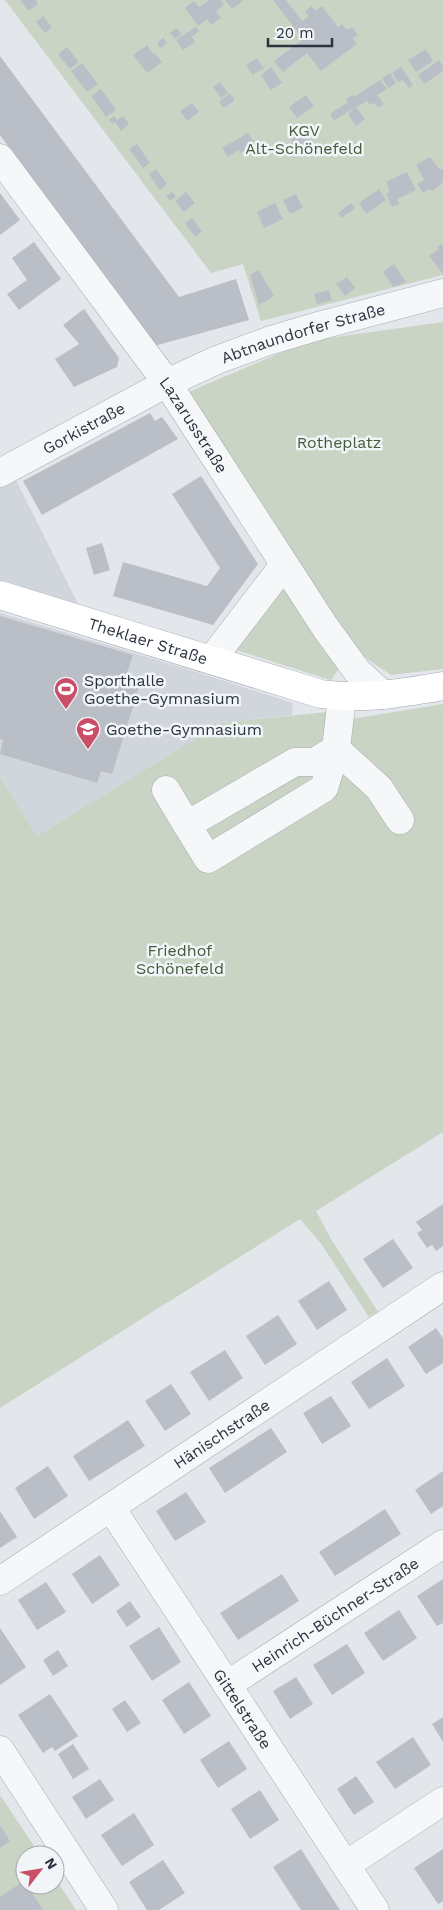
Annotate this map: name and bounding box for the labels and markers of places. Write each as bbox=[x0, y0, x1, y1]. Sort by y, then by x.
place label: Sporthalle Goethe-Gymnasium bbox=[84, 671, 240, 708]
sports icon: Sporthalle Goethe-Gymnasium bbox=[53, 676, 79, 710]
school or university icon: Goethe-Gymnasium bbox=[75, 716, 101, 750]
place label: Goethe-Gymnasium bbox=[106, 720, 262, 739]

